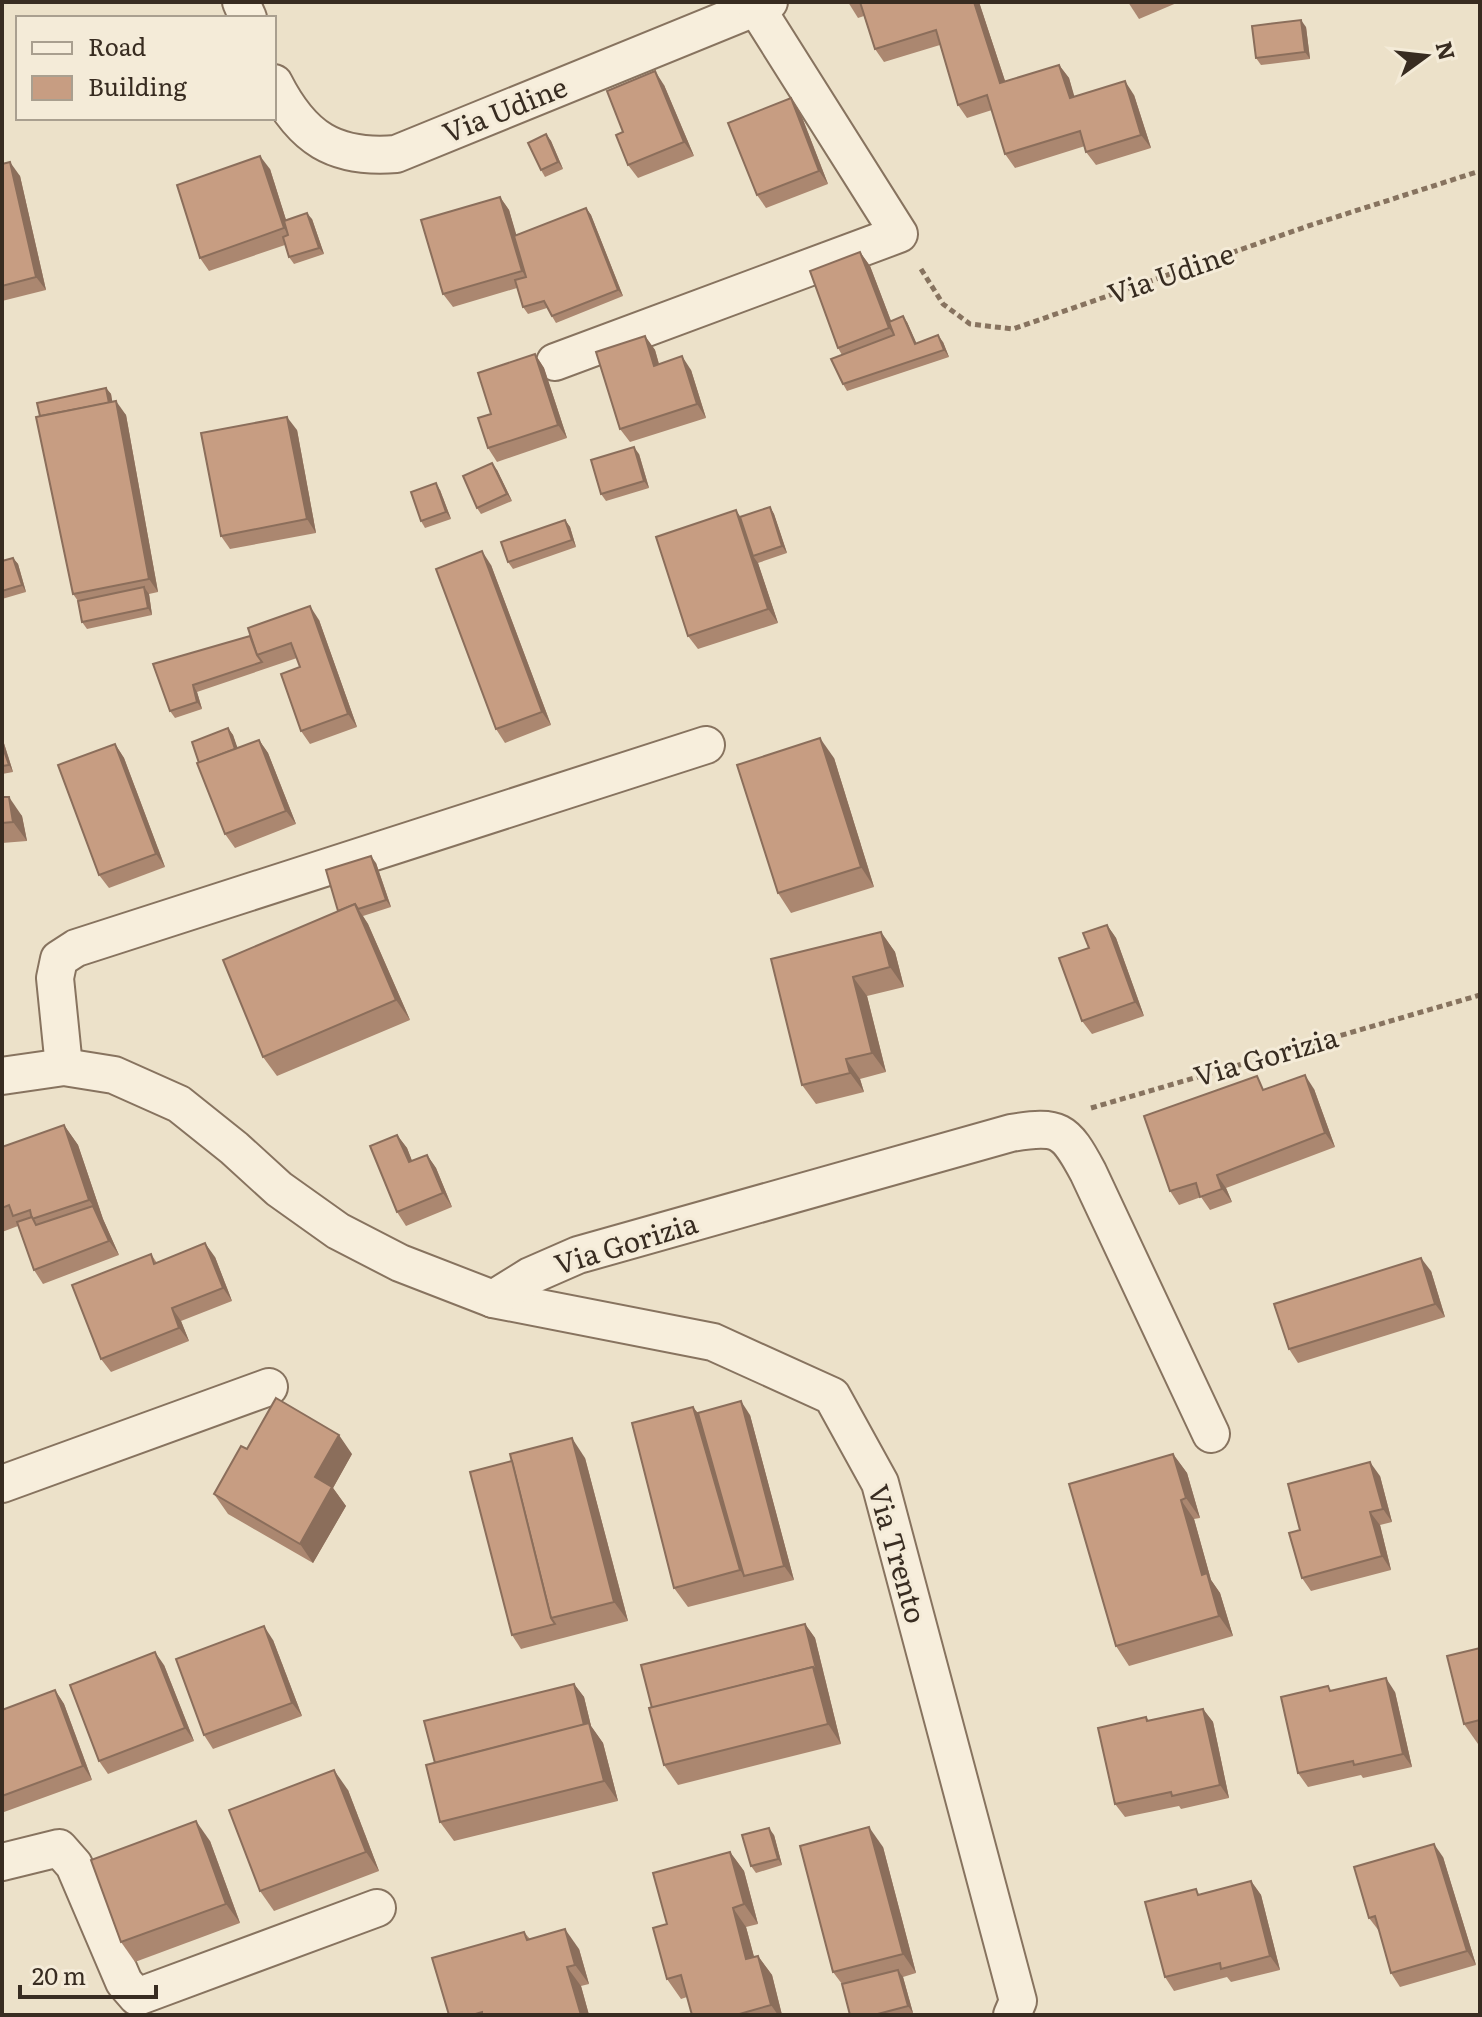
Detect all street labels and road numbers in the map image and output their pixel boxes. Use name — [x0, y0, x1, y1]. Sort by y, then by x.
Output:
street label: Via Udine — [436, 64, 573, 152]
street label: Via Udine — [1101, 231, 1239, 313]
street label: Via Gorizia — [1189, 1014, 1342, 1096]
street label: Via Gorizia — [548, 1200, 702, 1284]
street label: Via Trento — [859, 1479, 939, 1628]

